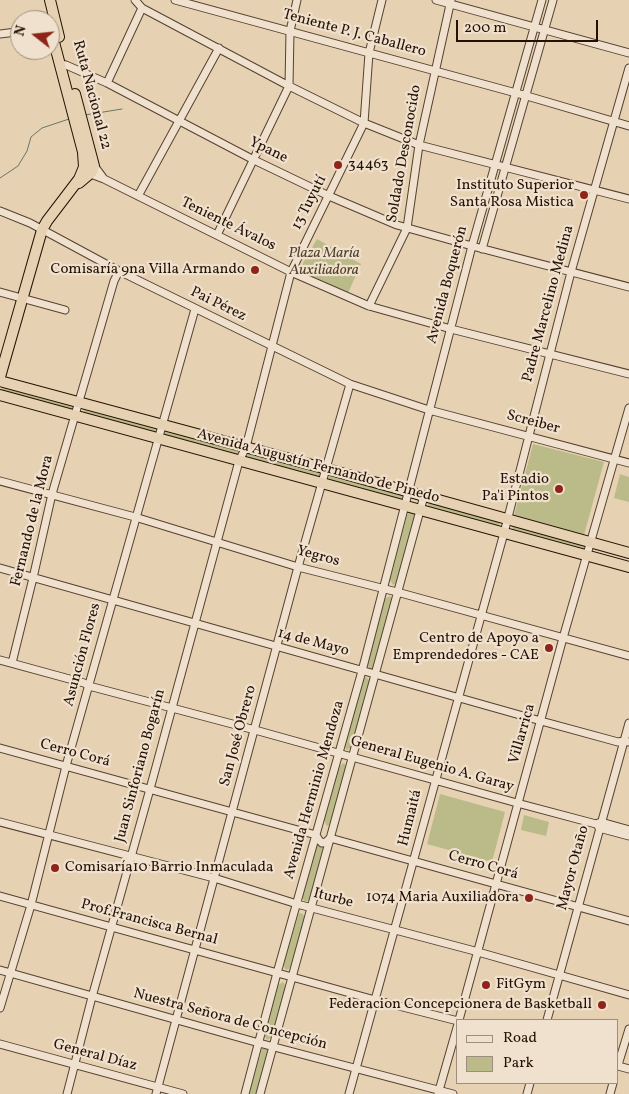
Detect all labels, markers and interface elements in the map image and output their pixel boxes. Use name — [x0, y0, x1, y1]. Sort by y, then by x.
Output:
street label: Teniente P. J. Caballero — [280, 6, 428, 62]
north arrow — [10, 10, 60, 60]
scale bar — [459, 10, 602, 42]
text: 200 m — [464, 18, 507, 39]
text: N — [11, 24, 32, 39]
street label: Ruta Nacional 22 — [68, 38, 114, 152]
street label: Soldado Desconocido — [384, 84, 426, 224]
street label: Ypane — [246, 134, 290, 168]
place label: 34463 — [348, 156, 389, 174]
marker: 34463 — [332, 159, 344, 171]
street label: 13 Tuyutí — [289, 173, 331, 233]
place label: Instituto Superior Santa Rosa Mistica — [450, 177, 574, 212]
marker: Instituto Superior Santa Rosa Mistica — [578, 189, 590, 201]
street label: Teniente Ávalos — [178, 194, 278, 256]
street label: Avenida Boquerón — [424, 224, 472, 346]
street label: Padre Marcelino Medina — [519, 224, 579, 384]
park label: Plaza María Auxiliadora — [288, 245, 360, 280]
place label: Comisaría 9na Villa Armando — [51, 261, 245, 279]
marker: Comisaría 9na Villa Armando — [249, 264, 261, 276]
street label: Pai Pérez — [187, 284, 249, 326]
street label: Screiber — [504, 407, 562, 439]
street label: Avenida Augustín Fernando de Pinedo — [195, 426, 441, 508]
street label: Fernando de la Mora — [8, 453, 58, 589]
place label: Estadio Pa'i Pintos — [482, 471, 549, 506]
marker: Estadio Pa'i Pintos — [553, 483, 565, 495]
street label: Yegros — [295, 543, 341, 571]
street label: Asunción Flores — [61, 601, 105, 709]
street label: 14 de Mayo — [275, 625, 351, 661]
place label: Centro de Apoyo a Emprendedores - CAE — [393, 630, 539, 665]
marker: Centro de Apoyo a Emprendedores - CAE — [543, 642, 555, 654]
street label: San José Obrero — [217, 683, 261, 789]
street label: Juan Sinforiano Bogarín — [112, 687, 170, 845]
street label: Avenida Herminio Mendoza — [281, 699, 349, 881]
street label: Villarrica — [506, 702, 540, 766]
street label: General Eugenio A. Garay — [348, 733, 516, 797]
street label: Cerro Corá — [38, 736, 112, 772]
street label: Humaitá — [395, 788, 427, 848]
street label: Mayor Otaño — [554, 824, 594, 912]
street label: Cerro Corá — [446, 847, 520, 885]
place label: Comisaría10 Barrio Inmaculada — [65, 859, 273, 877]
marker: Comisaría10 Barrio Inmaculada — [49, 862, 61, 874]
street label: Iturbe — [311, 885, 355, 913]
place label: 1074 Maria Auxiliadora — [366, 889, 519, 907]
marker: 1074 Maria Auxiliadora — [523, 892, 535, 904]
street label: Prof.Francisca Bernal — [79, 896, 219, 950]
place label: FitGym — [496, 976, 546, 994]
marker: FitGym — [480, 979, 492, 991]
street label: Nuestra Señora de Concepción — [131, 985, 329, 1055]
place label: Federacion Concepcionera de Basketball — [329, 996, 592, 1014]
marker: Federacion Concepcionera de Basketball — [596, 999, 608, 1011]
legend — [456, 1019, 619, 1084]
text: Road — [503, 1028, 537, 1049]
street label: General Díaz — [51, 1036, 139, 1076]
text: Park — [503, 1053, 534, 1074]

